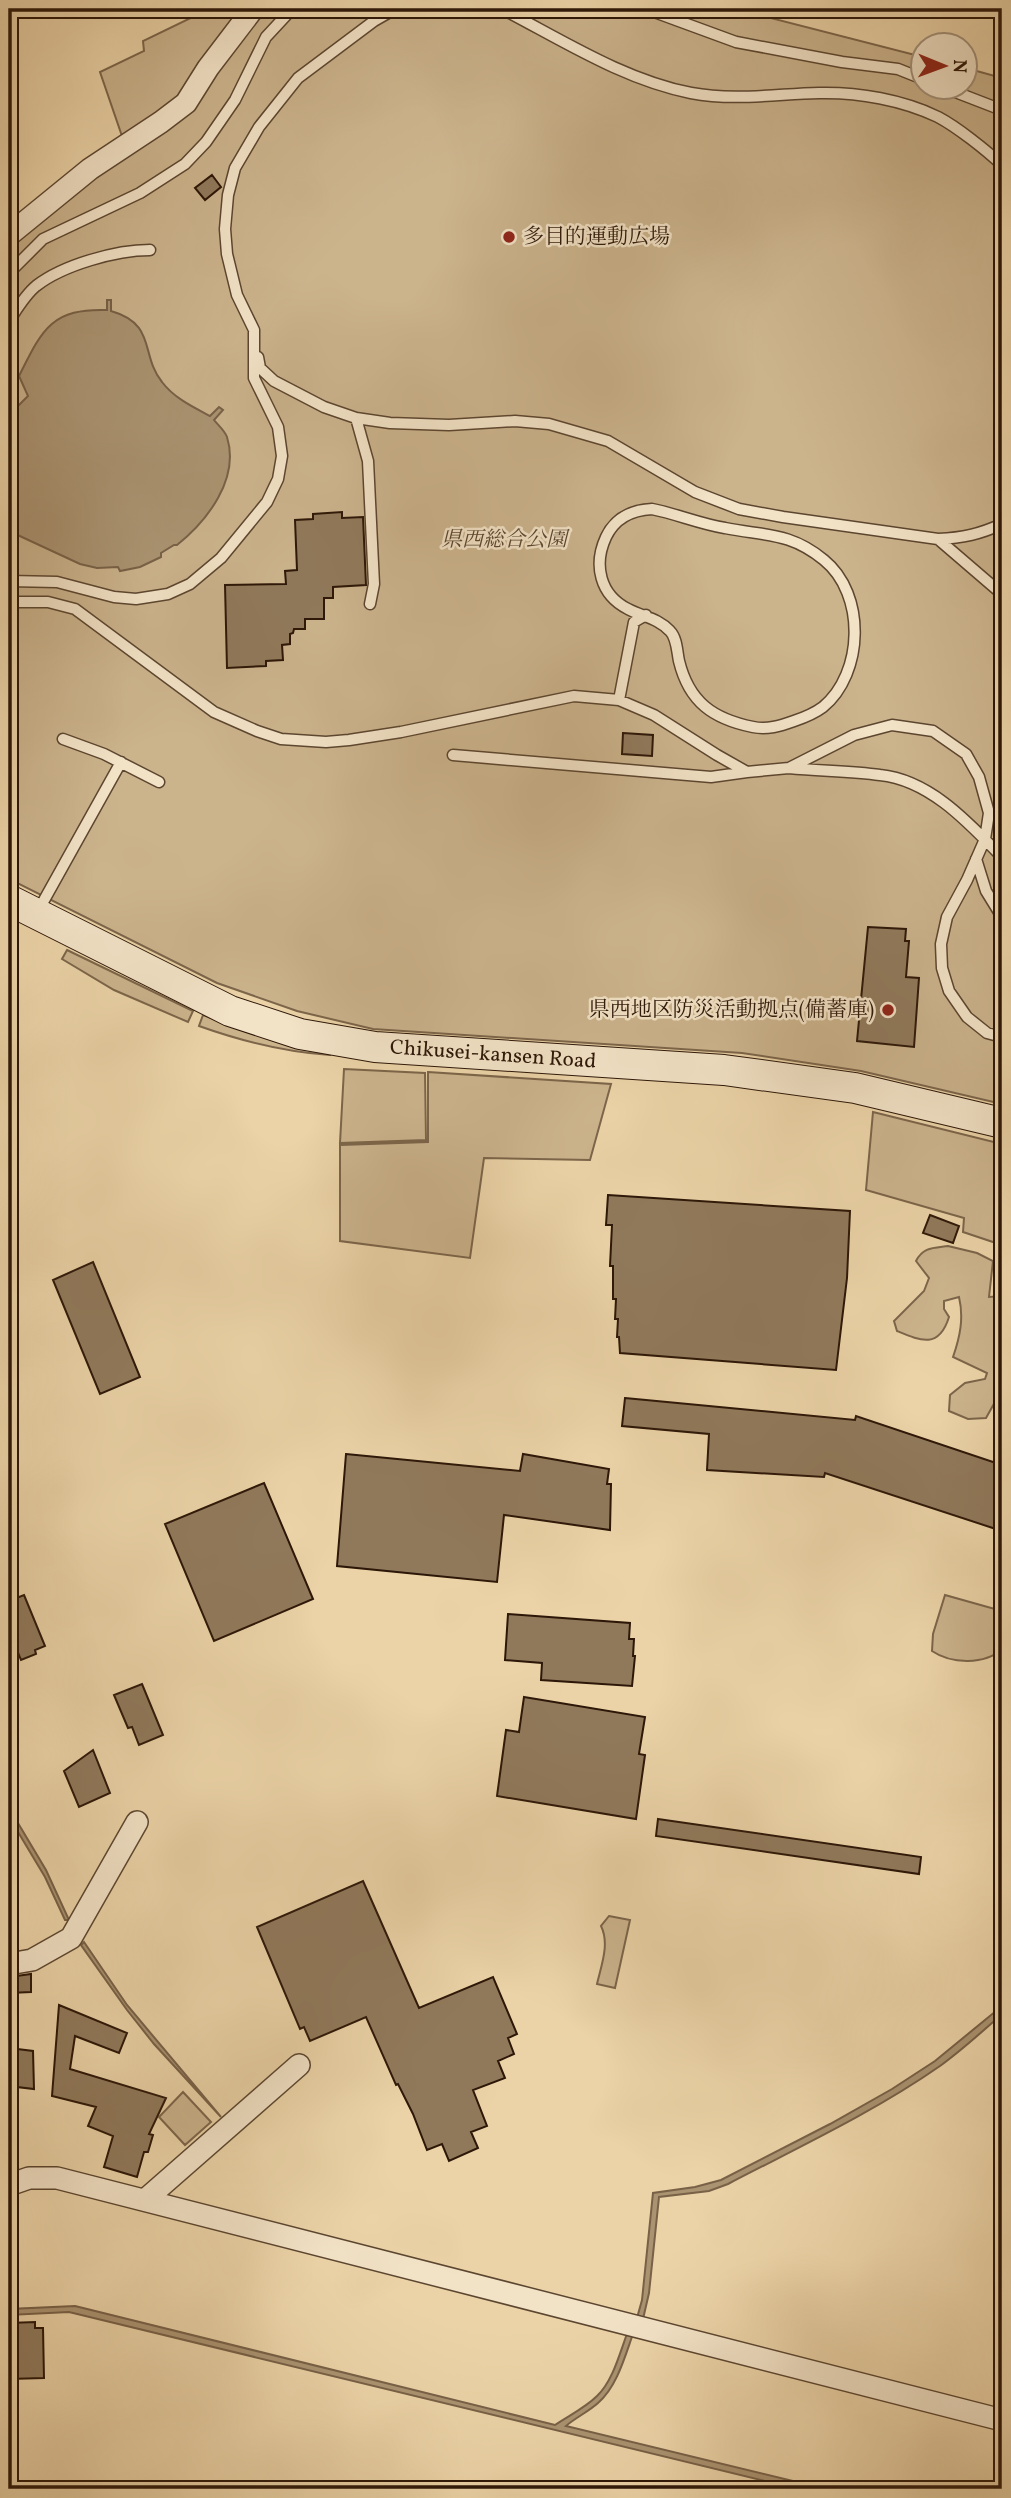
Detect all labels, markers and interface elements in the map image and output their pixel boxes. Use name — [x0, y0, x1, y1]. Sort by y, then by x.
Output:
north arrow — [909, 32, 979, 102]
text: N — [946, 59, 972, 74]
place label: 多目的運動広場 — [523, 223, 670, 252]
marker: 多目的運動広場 — [501, 229, 517, 245]
park label: 県西総合公園 — [441, 526, 570, 555]
place label: 県西地区防災活動拠点(備蓄庫) — [589, 996, 874, 1025]
marker: 県西地区防災活動拠点(備蓄庫) — [880, 1002, 896, 1018]
street label: Chikusei-kansen Road — [389, 1033, 597, 1077]

